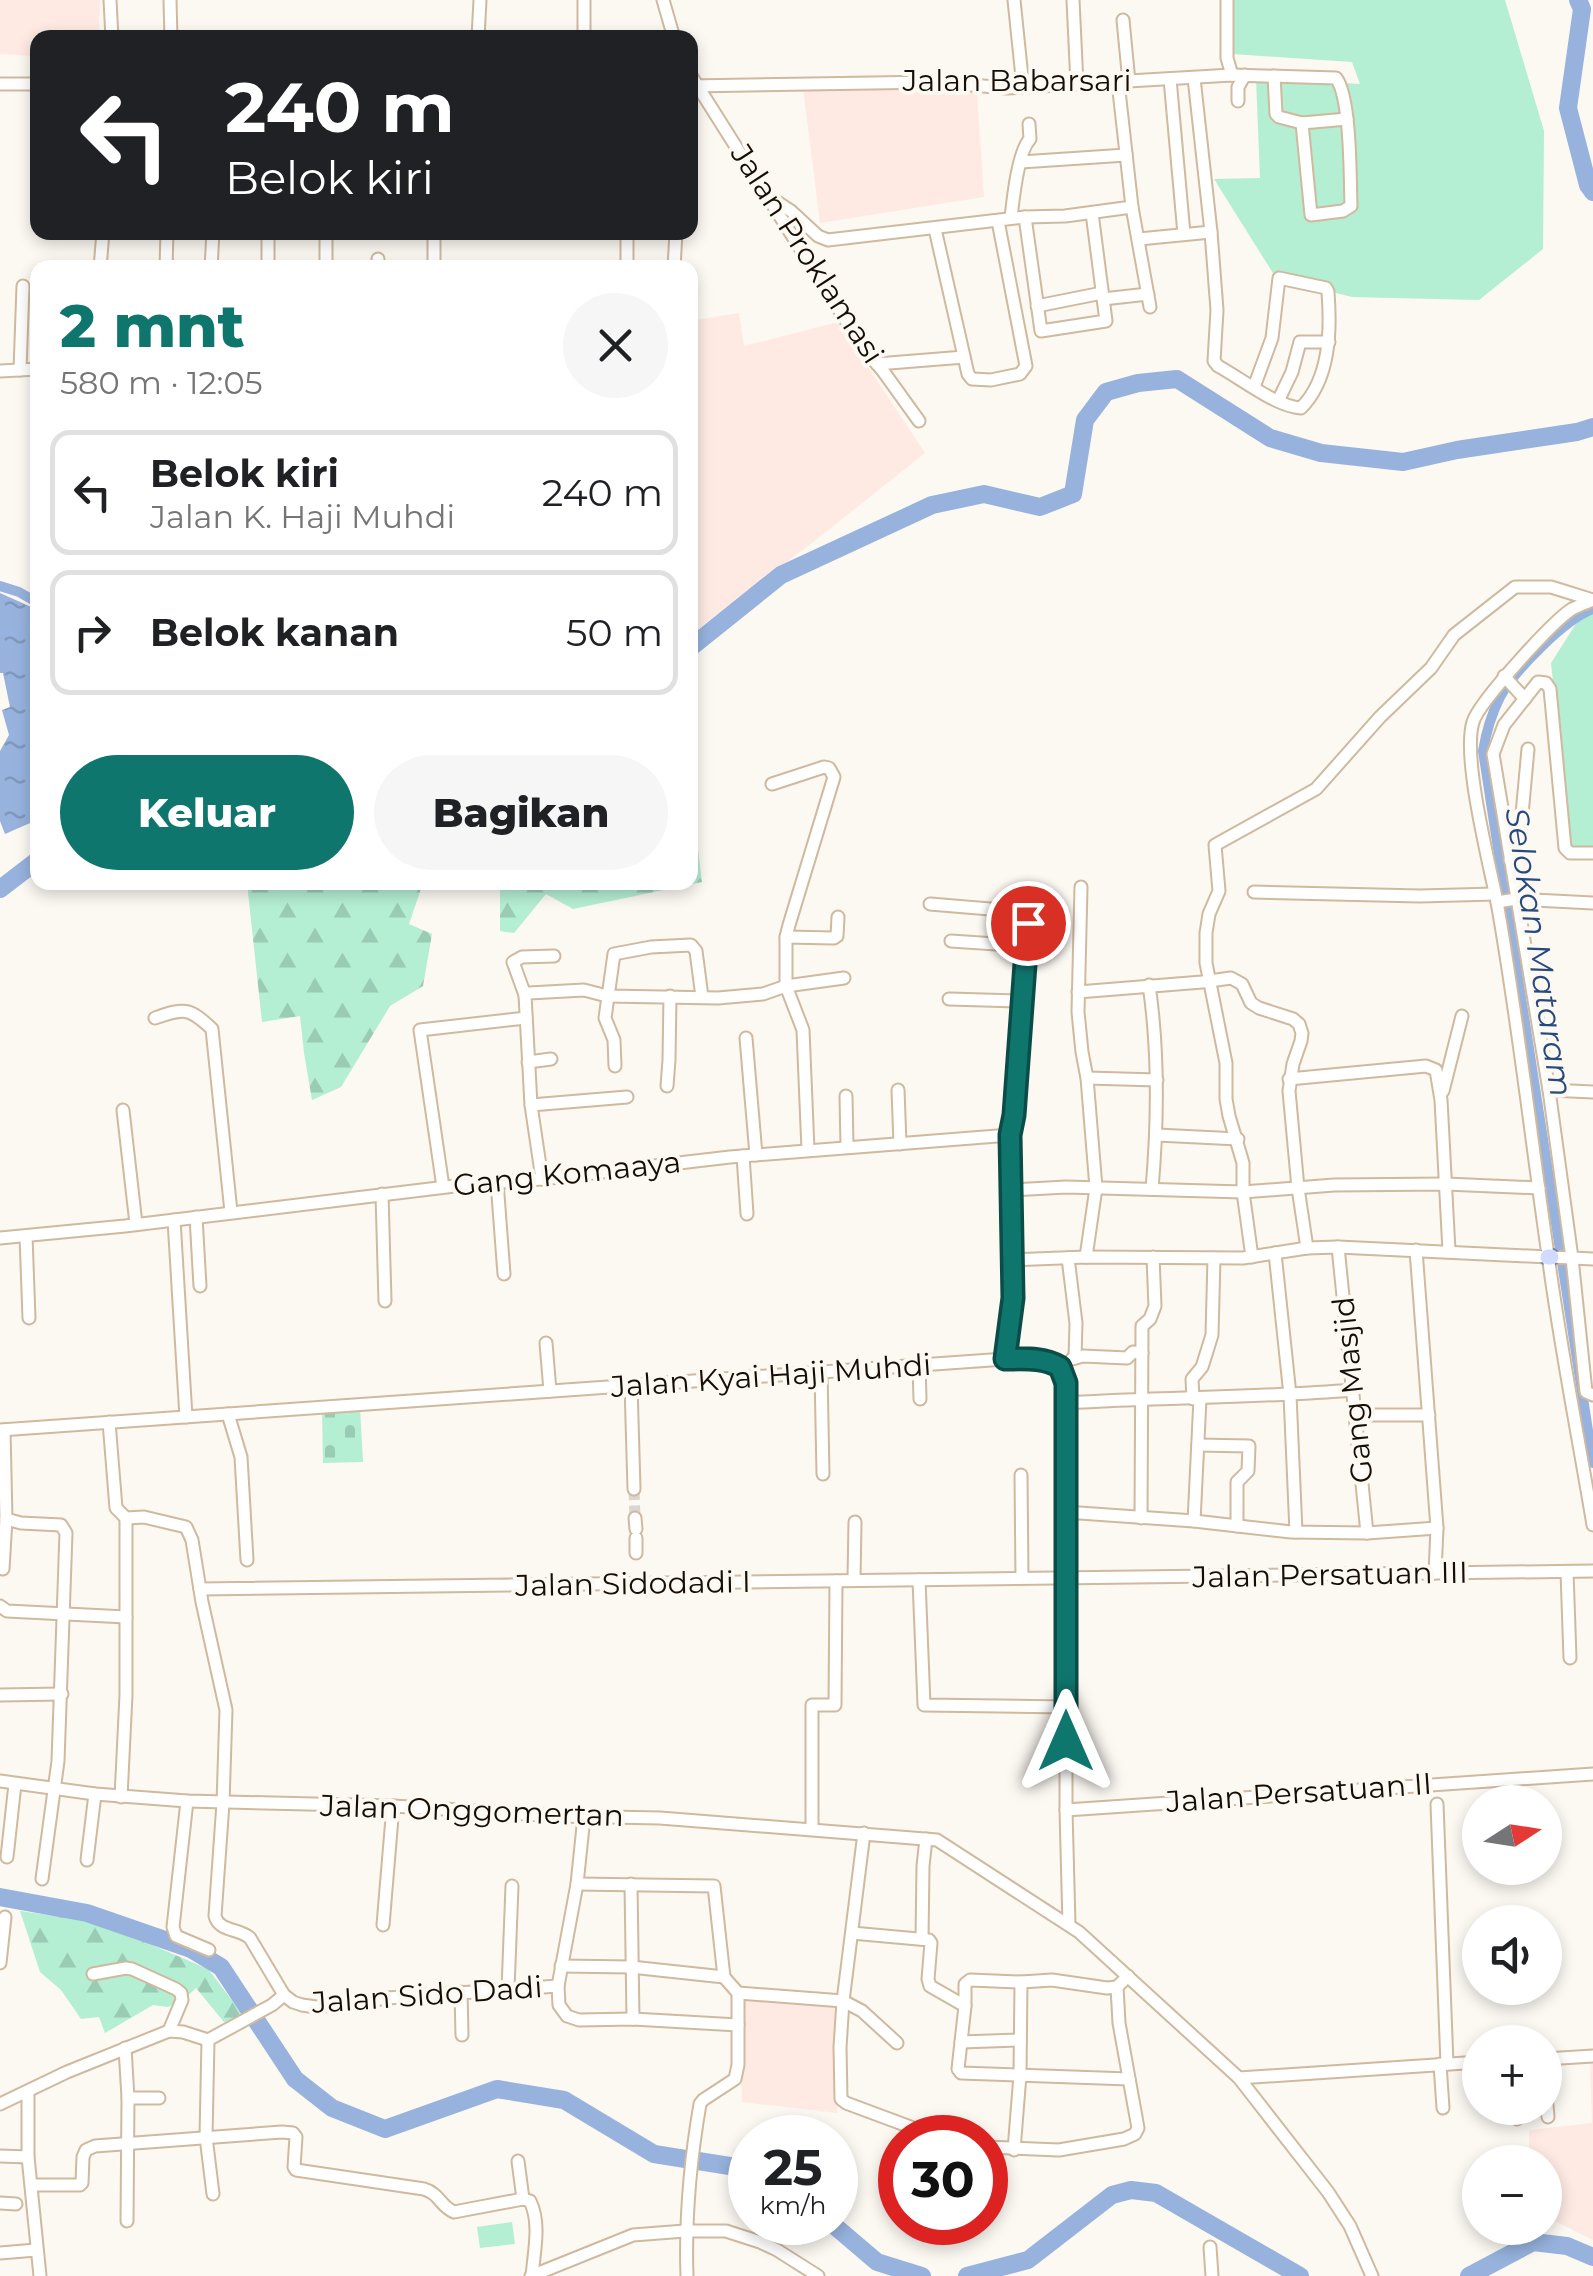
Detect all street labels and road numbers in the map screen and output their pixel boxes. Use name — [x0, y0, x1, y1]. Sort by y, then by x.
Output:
street label: Jalan Babarsari — [901, 62, 1132, 99]
street label: Jalan Proklamasi — [722, 136, 892, 370]
street label: Gang Komaaya — [451, 1143, 683, 1204]
street label: Gang Masjid — [1324, 1295, 1381, 1485]
street label: Jalan Kyai Haji Muhdi — [609, 1346, 932, 1405]
street label: Jalan Persatuan III — [1191, 1554, 1468, 1595]
street label: Jalan Sidodadi I — [514, 1563, 751, 1604]
street label: Jalan Persatuan II — [1164, 1765, 1433, 1820]
street label: Jalan Onggomertan — [318, 1787, 625, 1834]
street label: Jalan Sido Dadi — [309, 1968, 544, 2021]

